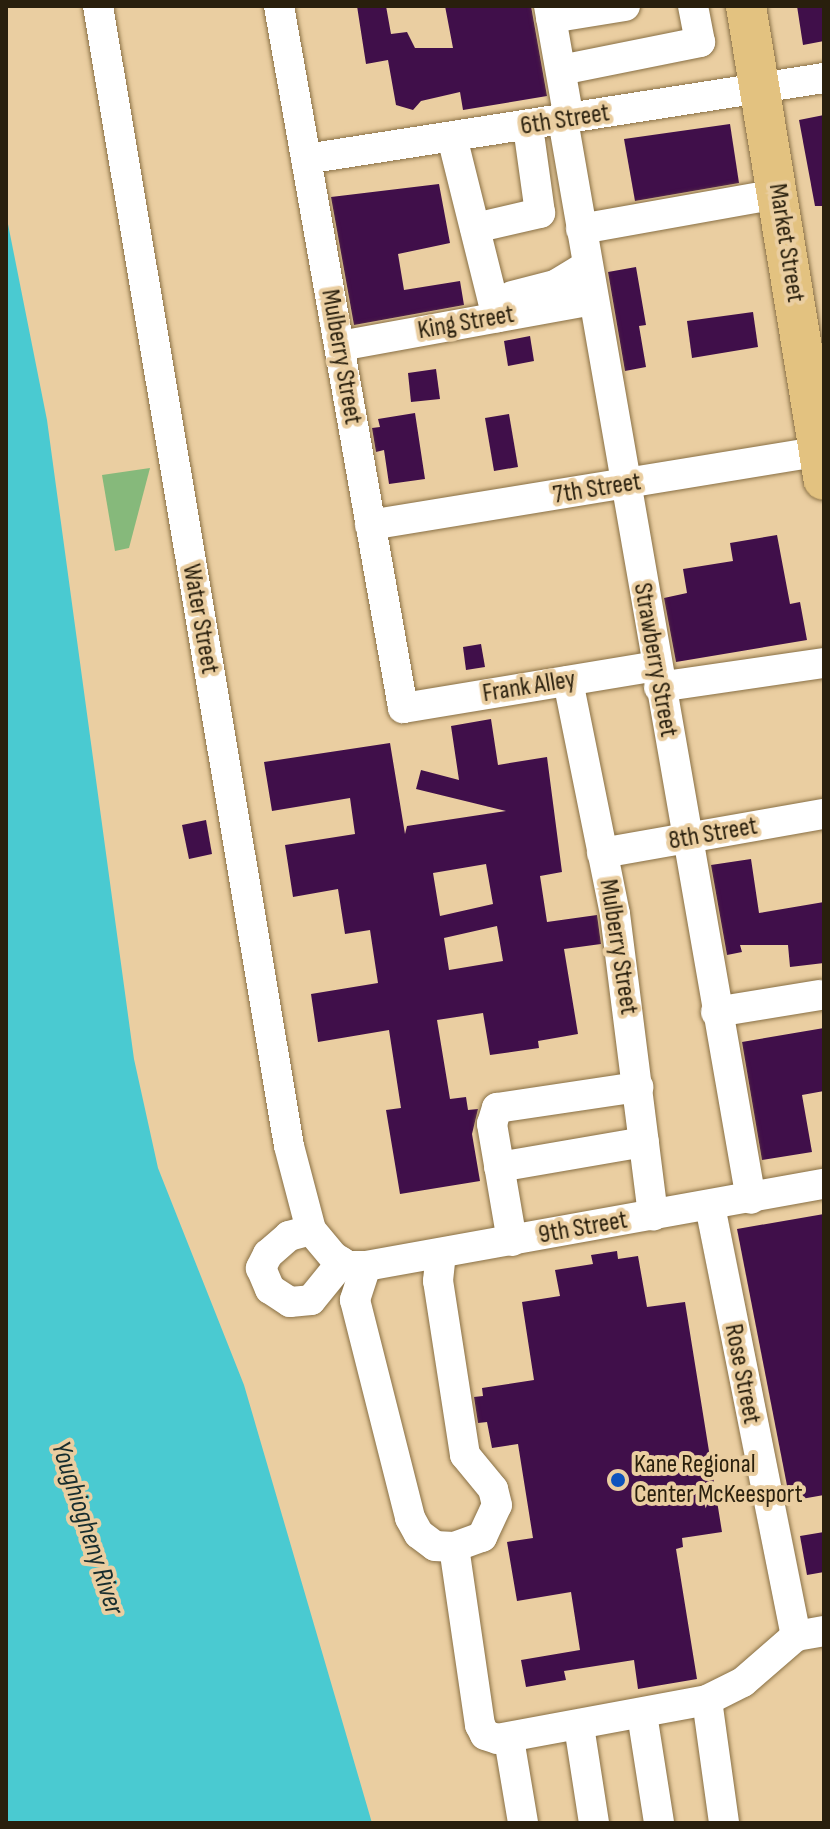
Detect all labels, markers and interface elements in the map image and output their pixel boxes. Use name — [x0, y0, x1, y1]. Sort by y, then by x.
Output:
street label: 6th Street — [518, 98, 612, 142]
street label: Market Street — [761, 181, 811, 305]
street label: Mulberry Street — [314, 287, 368, 427]
street label: King Street — [415, 299, 517, 347]
street label: 7th Street — [551, 467, 643, 511]
street label: Water Street — [175, 562, 225, 676]
street label: Strawberry Street — [626, 580, 684, 740]
street label: Frank Alley — [480, 664, 578, 710]
street label: 8th Street — [666, 811, 760, 857]
street label: Mulberry Street — [592, 877, 644, 1017]
street label: 9th Street — [536, 1205, 630, 1251]
street label: Rose Street — [717, 1321, 767, 1427]
water label: Youghiogheny River — [43, 1437, 131, 1619]
place label: Kane Regional Center McKeesport — [634, 1449, 803, 1510]
marker: Kane Regional Center McKeesport — [609, 1471, 627, 1489]

